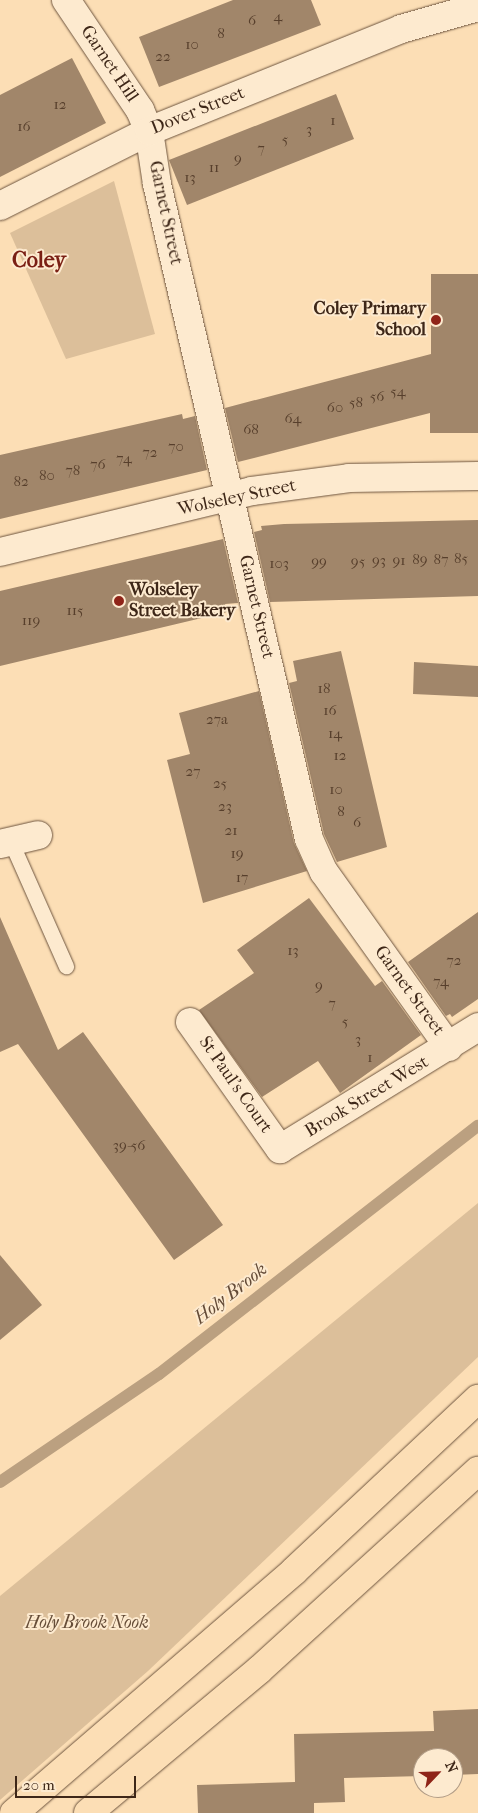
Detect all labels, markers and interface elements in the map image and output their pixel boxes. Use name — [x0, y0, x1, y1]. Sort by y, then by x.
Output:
house number: 4 — [274, 8, 282, 26]
house number: 6 — [248, 12, 256, 30]
street label: Garnet Hill — [75, 22, 143, 106]
house number: 8 — [217, 25, 225, 43]
house number: 10 — [185, 36, 199, 54]
house number: 22 — [155, 48, 171, 66]
street label: Dover Street — [148, 82, 248, 140]
house number: 12 — [53, 96, 67, 114]
house number: 1 — [330, 112, 336, 130]
house number: 16 — [17, 118, 31, 136]
house number: 3 — [306, 121, 312, 139]
house number: 5 — [282, 131, 288, 149]
house number: 7 — [257, 140, 265, 158]
house number: 9 — [234, 150, 242, 168]
street label: Garnet Street — [143, 159, 187, 267]
house number: 11 — [209, 159, 219, 177]
house number: 13 — [184, 169, 196, 187]
district label: Coley — [12, 248, 66, 274]
place label: Coley Primary School — [314, 299, 426, 342]
marker: Coley Primary School — [430, 314, 442, 326]
house number: 54 — [390, 383, 406, 401]
house number: 56 — [370, 388, 384, 406]
house number: 58 — [349, 394, 363, 412]
house number: 60 — [327, 399, 343, 417]
house number: 64 — [285, 410, 301, 428]
house number: 68 — [243, 421, 259, 439]
house number: 70 — [168, 438, 184, 456]
house number: 72 — [143, 444, 157, 462]
house number: 74 — [116, 450, 132, 468]
house number: 76 — [90, 456, 106, 474]
house number: 78 — [66, 462, 80, 480]
house number: 80 — [39, 467, 55, 485]
house number: 82 — [13, 473, 29, 491]
street label: Wolseley Street — [176, 475, 298, 521]
house number: 85 — [454, 550, 468, 568]
house number: 89 — [412, 551, 428, 569]
house number: 87 — [434, 551, 448, 569]
house number: 93 — [372, 552, 386, 570]
house number: 91 — [392, 552, 406, 570]
street label: Garnet Street — [234, 553, 278, 661]
house number: 99 — [311, 553, 327, 571]
house number: 95 — [351, 553, 365, 571]
house number: 103 — [269, 555, 289, 573]
place label: Wolseley Street Bakery — [129, 580, 236, 622]
marker: Wolseley Street Bakery — [113, 595, 125, 607]
house number: 115 — [66, 602, 84, 620]
house number: 119 — [22, 612, 40, 630]
house number: 18 — [318, 680, 330, 698]
house number: 16 — [323, 702, 337, 720]
house number: 27a — [206, 711, 228, 729]
house number: 14 — [328, 725, 342, 743]
house number: 12 — [333, 747, 347, 765]
house number: 27 — [186, 763, 200, 781]
house number: 25 — [213, 775, 227, 793]
house number: 10 — [329, 781, 343, 799]
house number: 23 — [218, 798, 232, 816]
house number: 8 — [337, 803, 345, 821]
house number: 6 — [353, 814, 361, 832]
house number: 21 — [224, 822, 238, 840]
house number: 19 — [230, 845, 244, 863]
house number: 17 — [236, 869, 248, 887]
house number: 13 — [287, 942, 299, 960]
street label: Garnet Street — [369, 942, 449, 1040]
house number: 72 — [447, 952, 461, 970]
house number: 74 — [433, 973, 449, 991]
house number: 9 — [315, 977, 323, 995]
house number: 7 — [328, 995, 336, 1013]
house number: 5 — [342, 1013, 348, 1031]
house number: 3 — [355, 1031, 361, 1049]
street label: St Paul's Court — [194, 1032, 276, 1138]
house number: 1 — [367, 1049, 373, 1067]
street label: Brook Street West — [301, 1052, 433, 1142]
house number: 39-56 — [113, 1137, 145, 1155]
water label: Holy Brook — [190, 1258, 272, 1330]
park label: Holy Brook Nook — [25, 1612, 149, 1634]
north arrow — [413, 1748, 463, 1798]
text: N — [441, 1759, 461, 1775]
scale bar — [18, 1766, 139, 1798]
text: 20 m — [23, 1776, 55, 1794]

